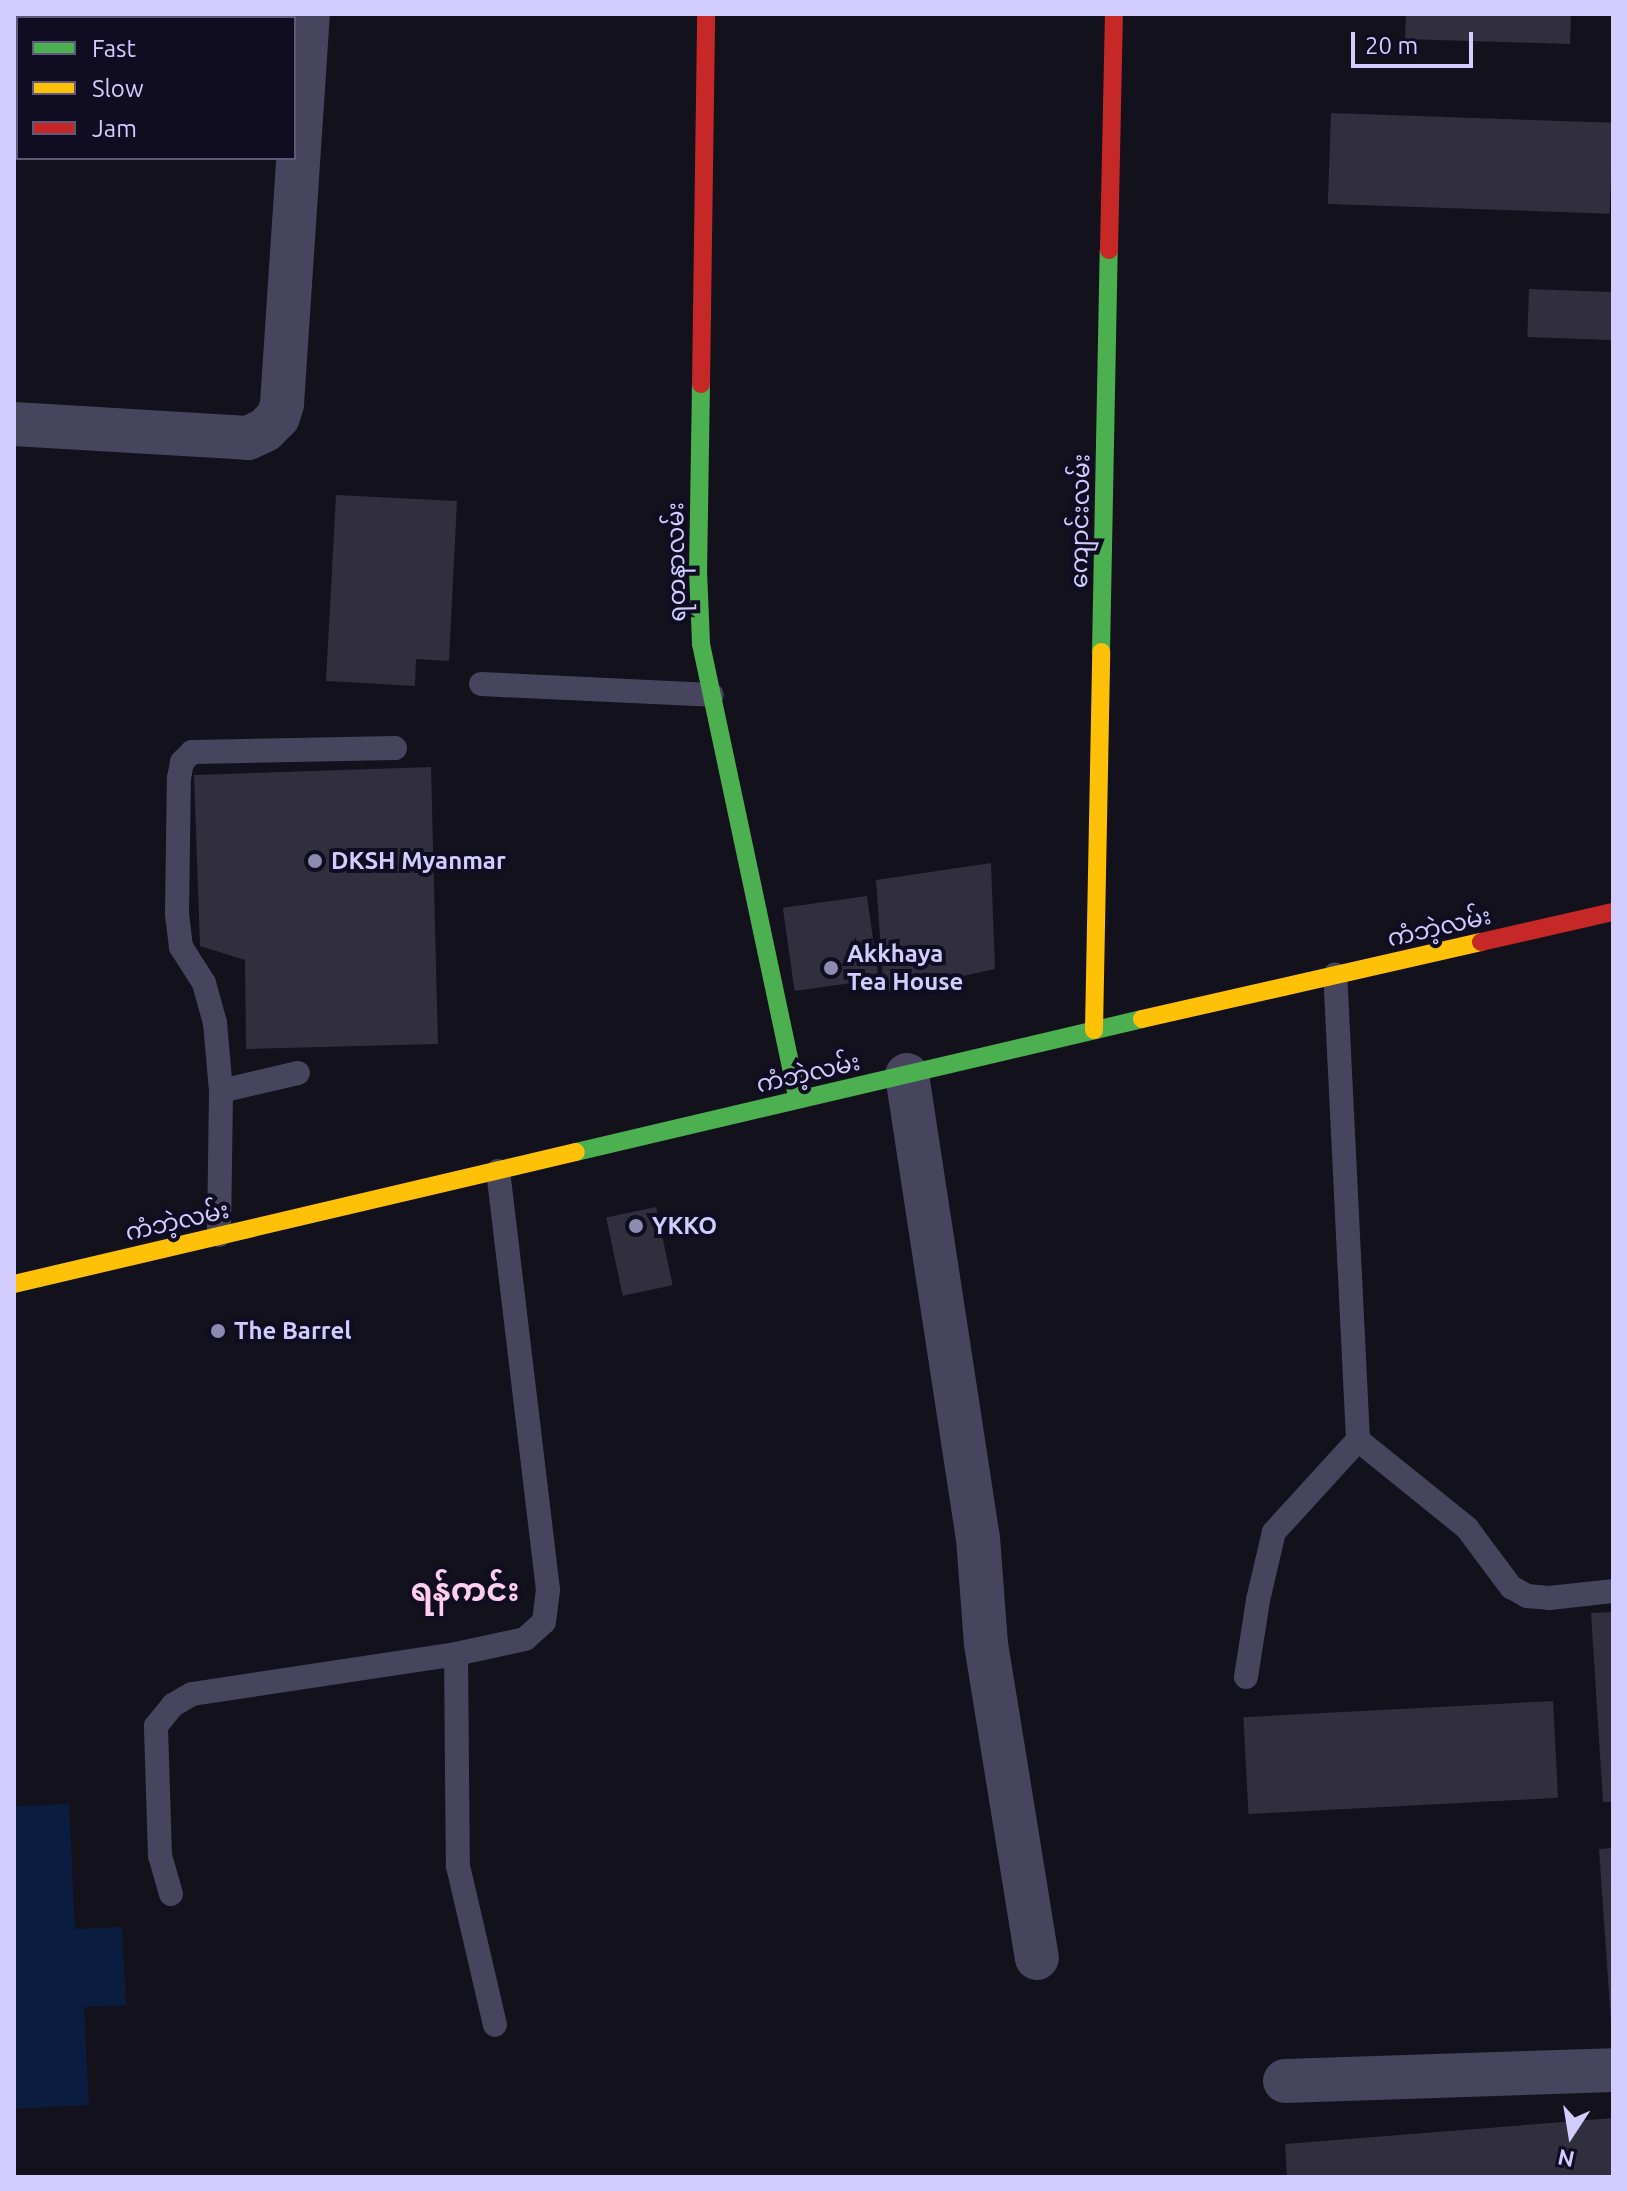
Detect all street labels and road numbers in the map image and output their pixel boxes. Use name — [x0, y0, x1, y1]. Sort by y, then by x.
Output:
street label: ကျောင်းလမ်း — [1064, 454, 1096, 588]
street label: ရတနာလမ်း — [661, 502, 691, 622]
street label: ကံဘဲ့လမ်း — [1384, 901, 1494, 953]
street label: ကံဘဲ့လမ်း — [753, 1047, 863, 1099]
street label: ကံဘဲ့လမ်း — [122, 1195, 232, 1247]

